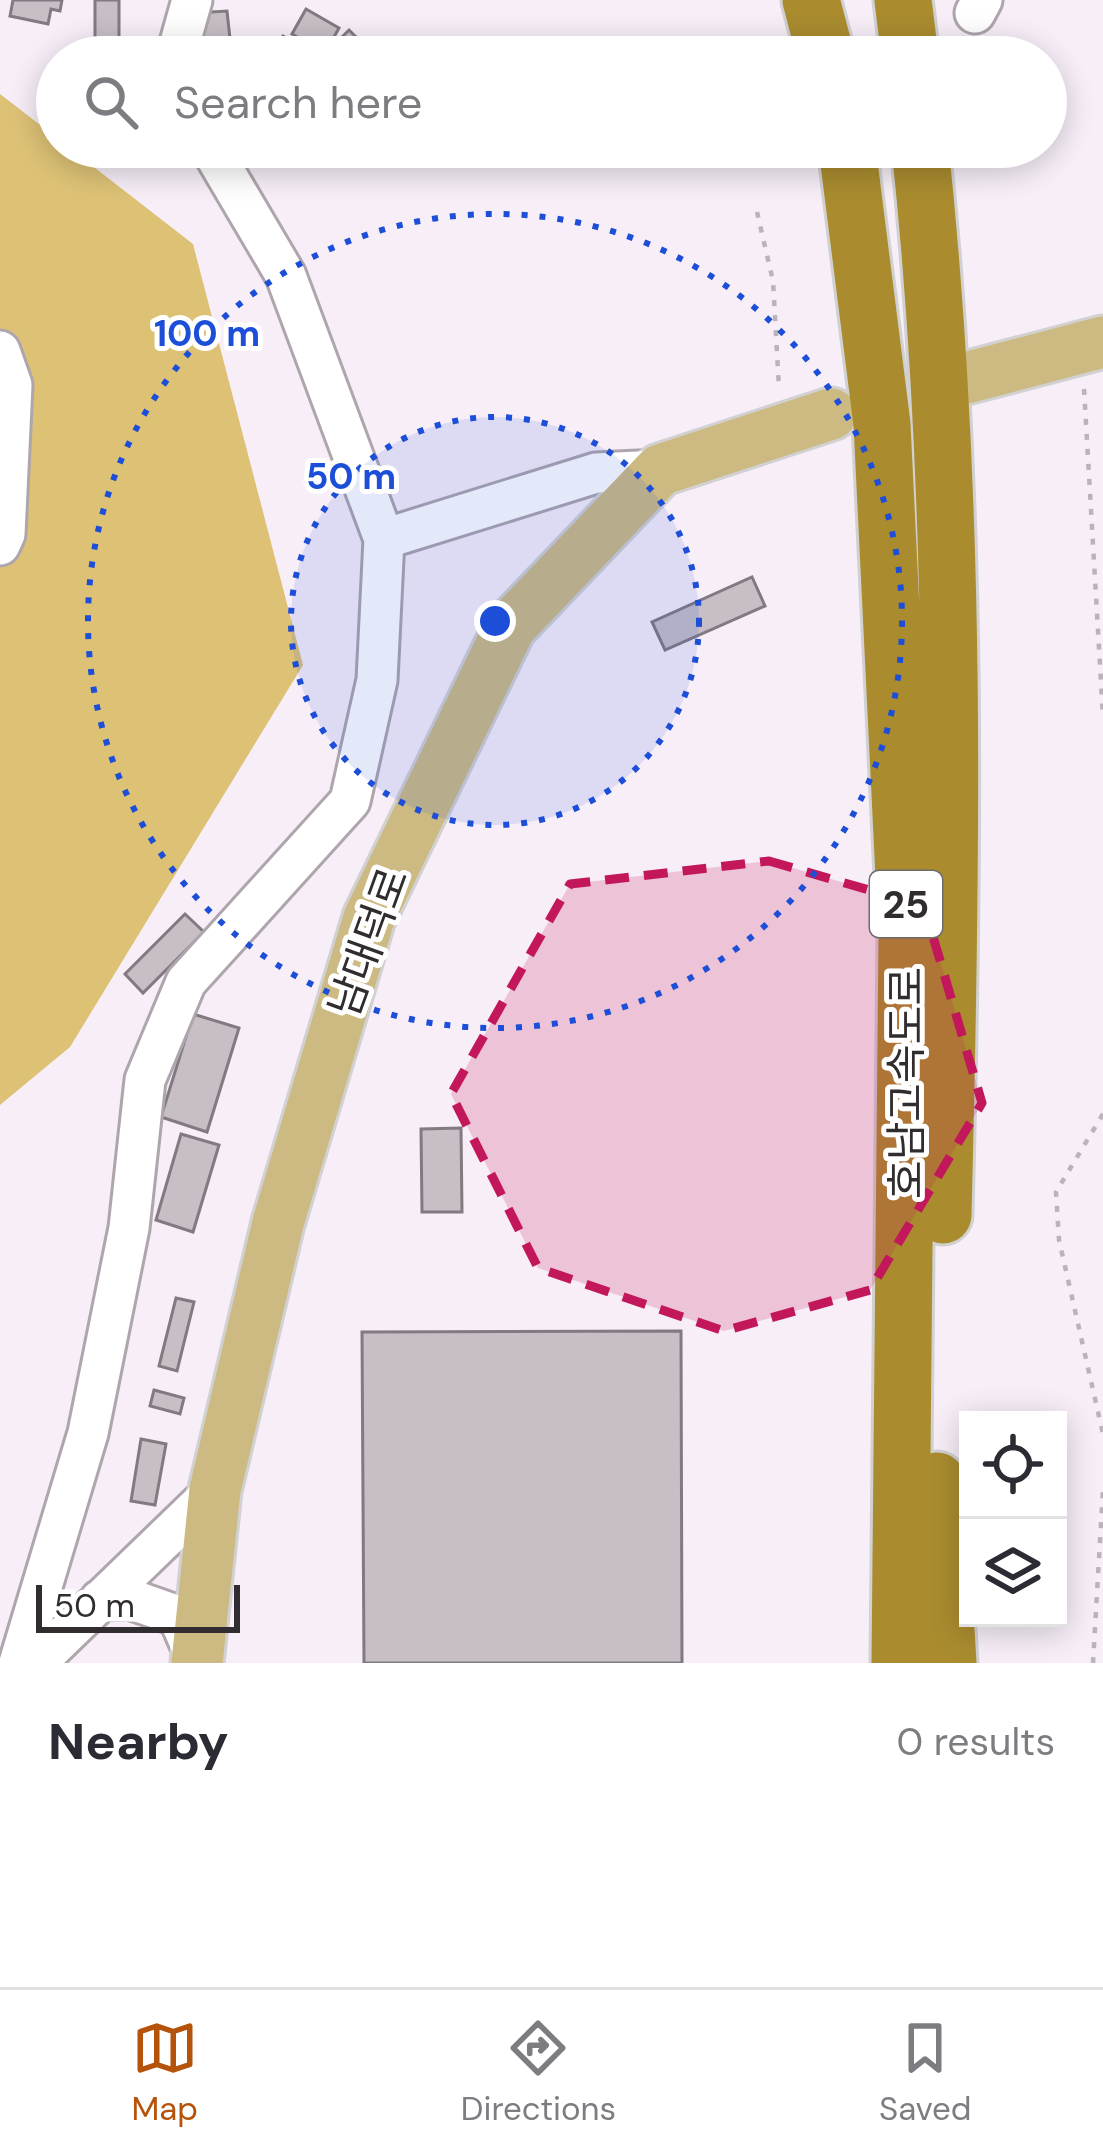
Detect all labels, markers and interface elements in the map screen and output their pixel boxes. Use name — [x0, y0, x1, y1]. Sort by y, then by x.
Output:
search box — [36, 36, 1067, 168]
icon: search — [78, 69, 144, 135]
text: Search here — [174, 73, 422, 132]
text: 100 m — [154, 310, 260, 357]
text: 50 m — [306, 453, 396, 500]
centre of rings — [474, 600, 516, 642]
street label: 남대덕로 — [316, 860, 421, 1024]
road number: 25 — [870, 871, 942, 937]
street label: 호남고속도로 — [879, 967, 934, 1199]
map controls — [959, 1411, 1067, 1627]
button: locate — [959, 1411, 1067, 1519]
button: layers — [959, 1519, 1067, 1627]
scale bar — [36, 1579, 240, 1632]
text: 50 m — [54, 1584, 135, 1627]
text: Nearby — [48, 1708, 229, 1775]
text: 0 results — [897, 1716, 1055, 1767]
tab: Map — [131, 2015, 198, 2130]
tab: Directions — [461, 2015, 616, 2130]
tab: Saved — [879, 2015, 972, 2130]

